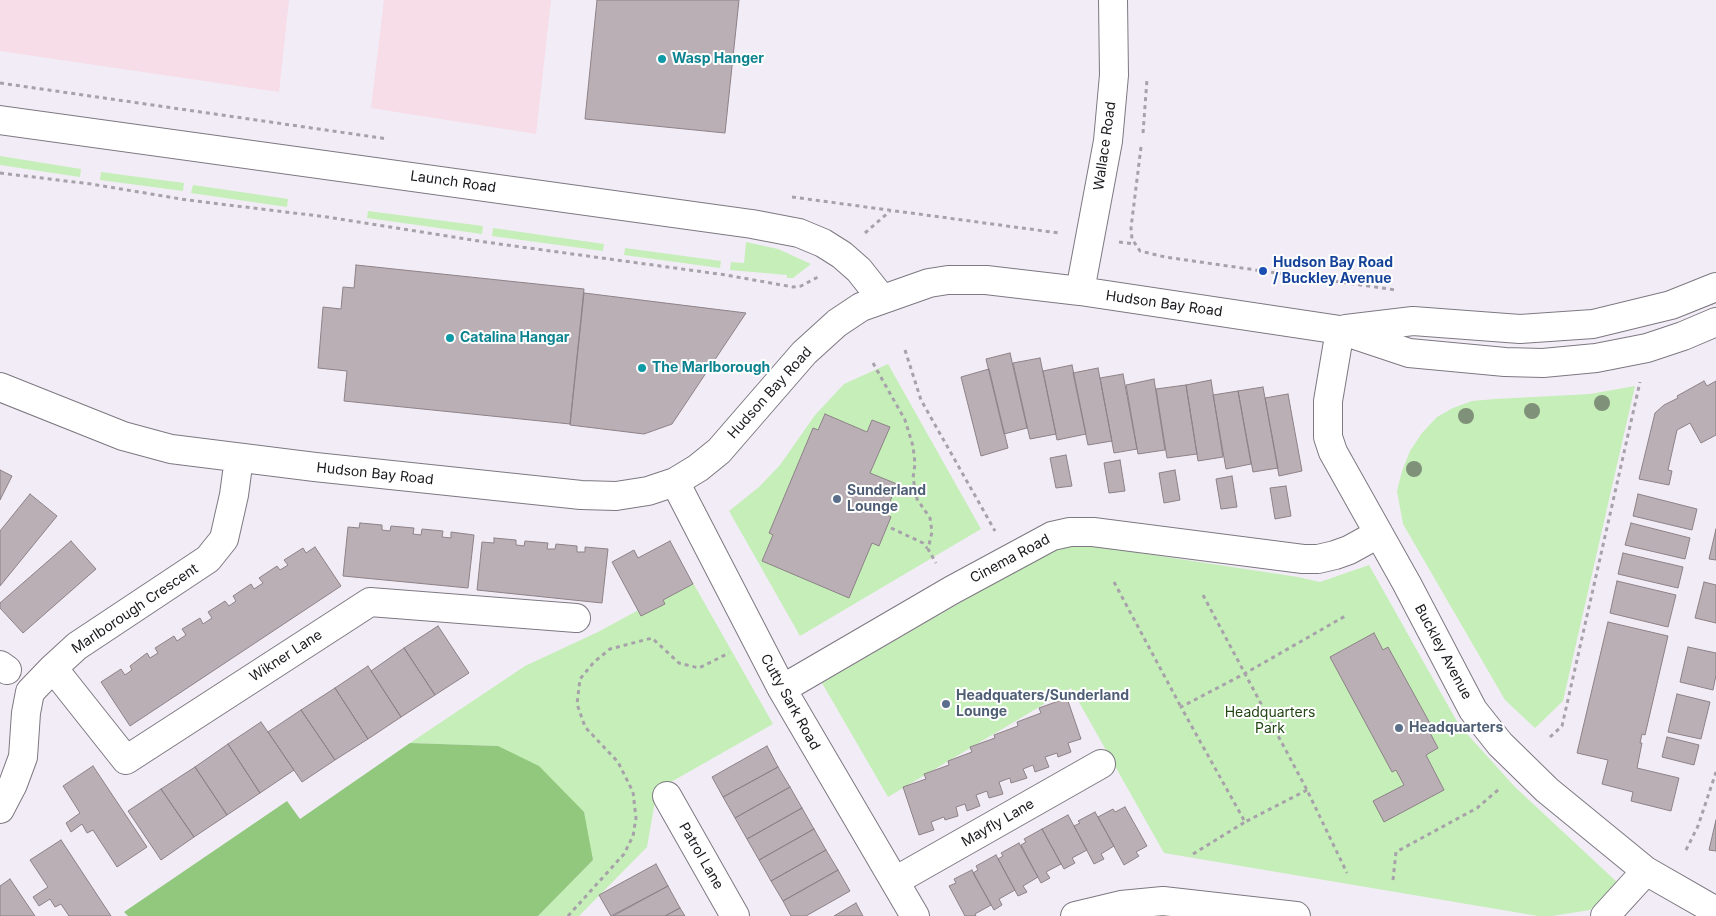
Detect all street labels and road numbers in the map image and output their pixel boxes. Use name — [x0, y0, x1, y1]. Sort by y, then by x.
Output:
street label: Wallace Road — [1090, 101, 1120, 191]
street label: Launch Road — [409, 168, 497, 196]
street label: Hudson Bay Road — [1105, 287, 1223, 321]
street label: Hudson Bay Road — [724, 344, 816, 442]
street label: Hudson Bay Road — [316, 459, 434, 489]
street label: Cinema Road — [967, 531, 1053, 587]
street label: Marlborough Crescent — [69, 560, 201, 658]
street label: Buckley Avenue — [1411, 602, 1475, 702]
street label: Wikner Lane — [247, 626, 325, 686]
street label: Cutty Sark Road — [757, 651, 823, 753]
street label: Mayfly Lane — [959, 795, 1037, 851]
street label: Patrol Lane — [675, 820, 727, 892]

